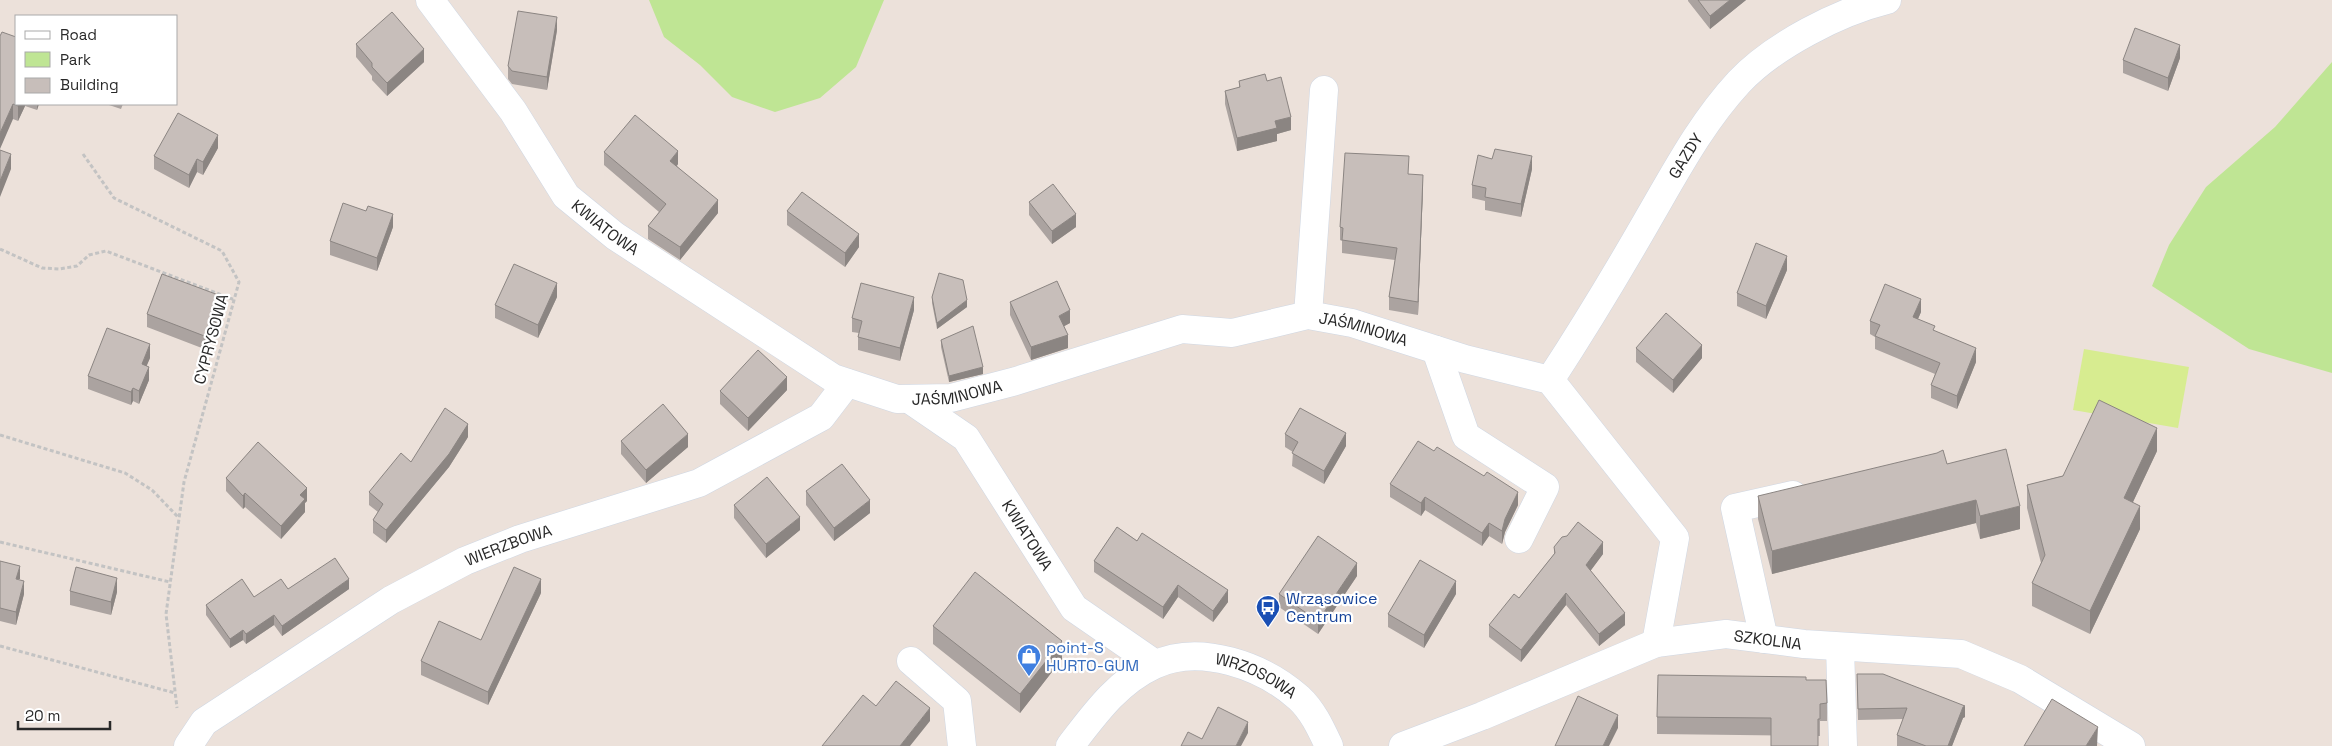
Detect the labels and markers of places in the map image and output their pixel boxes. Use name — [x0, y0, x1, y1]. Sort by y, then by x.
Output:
place label: Wrząsowice Centrum — [1286, 588, 1377, 627]
bus stop icon: Wrząsowice Centrum — [1255, 594, 1281, 628]
place label: point-S HURTO-GUM — [1046, 637, 1139, 676]
shop icon: point-S HURTO-GUM — [1016, 643, 1042, 677]

